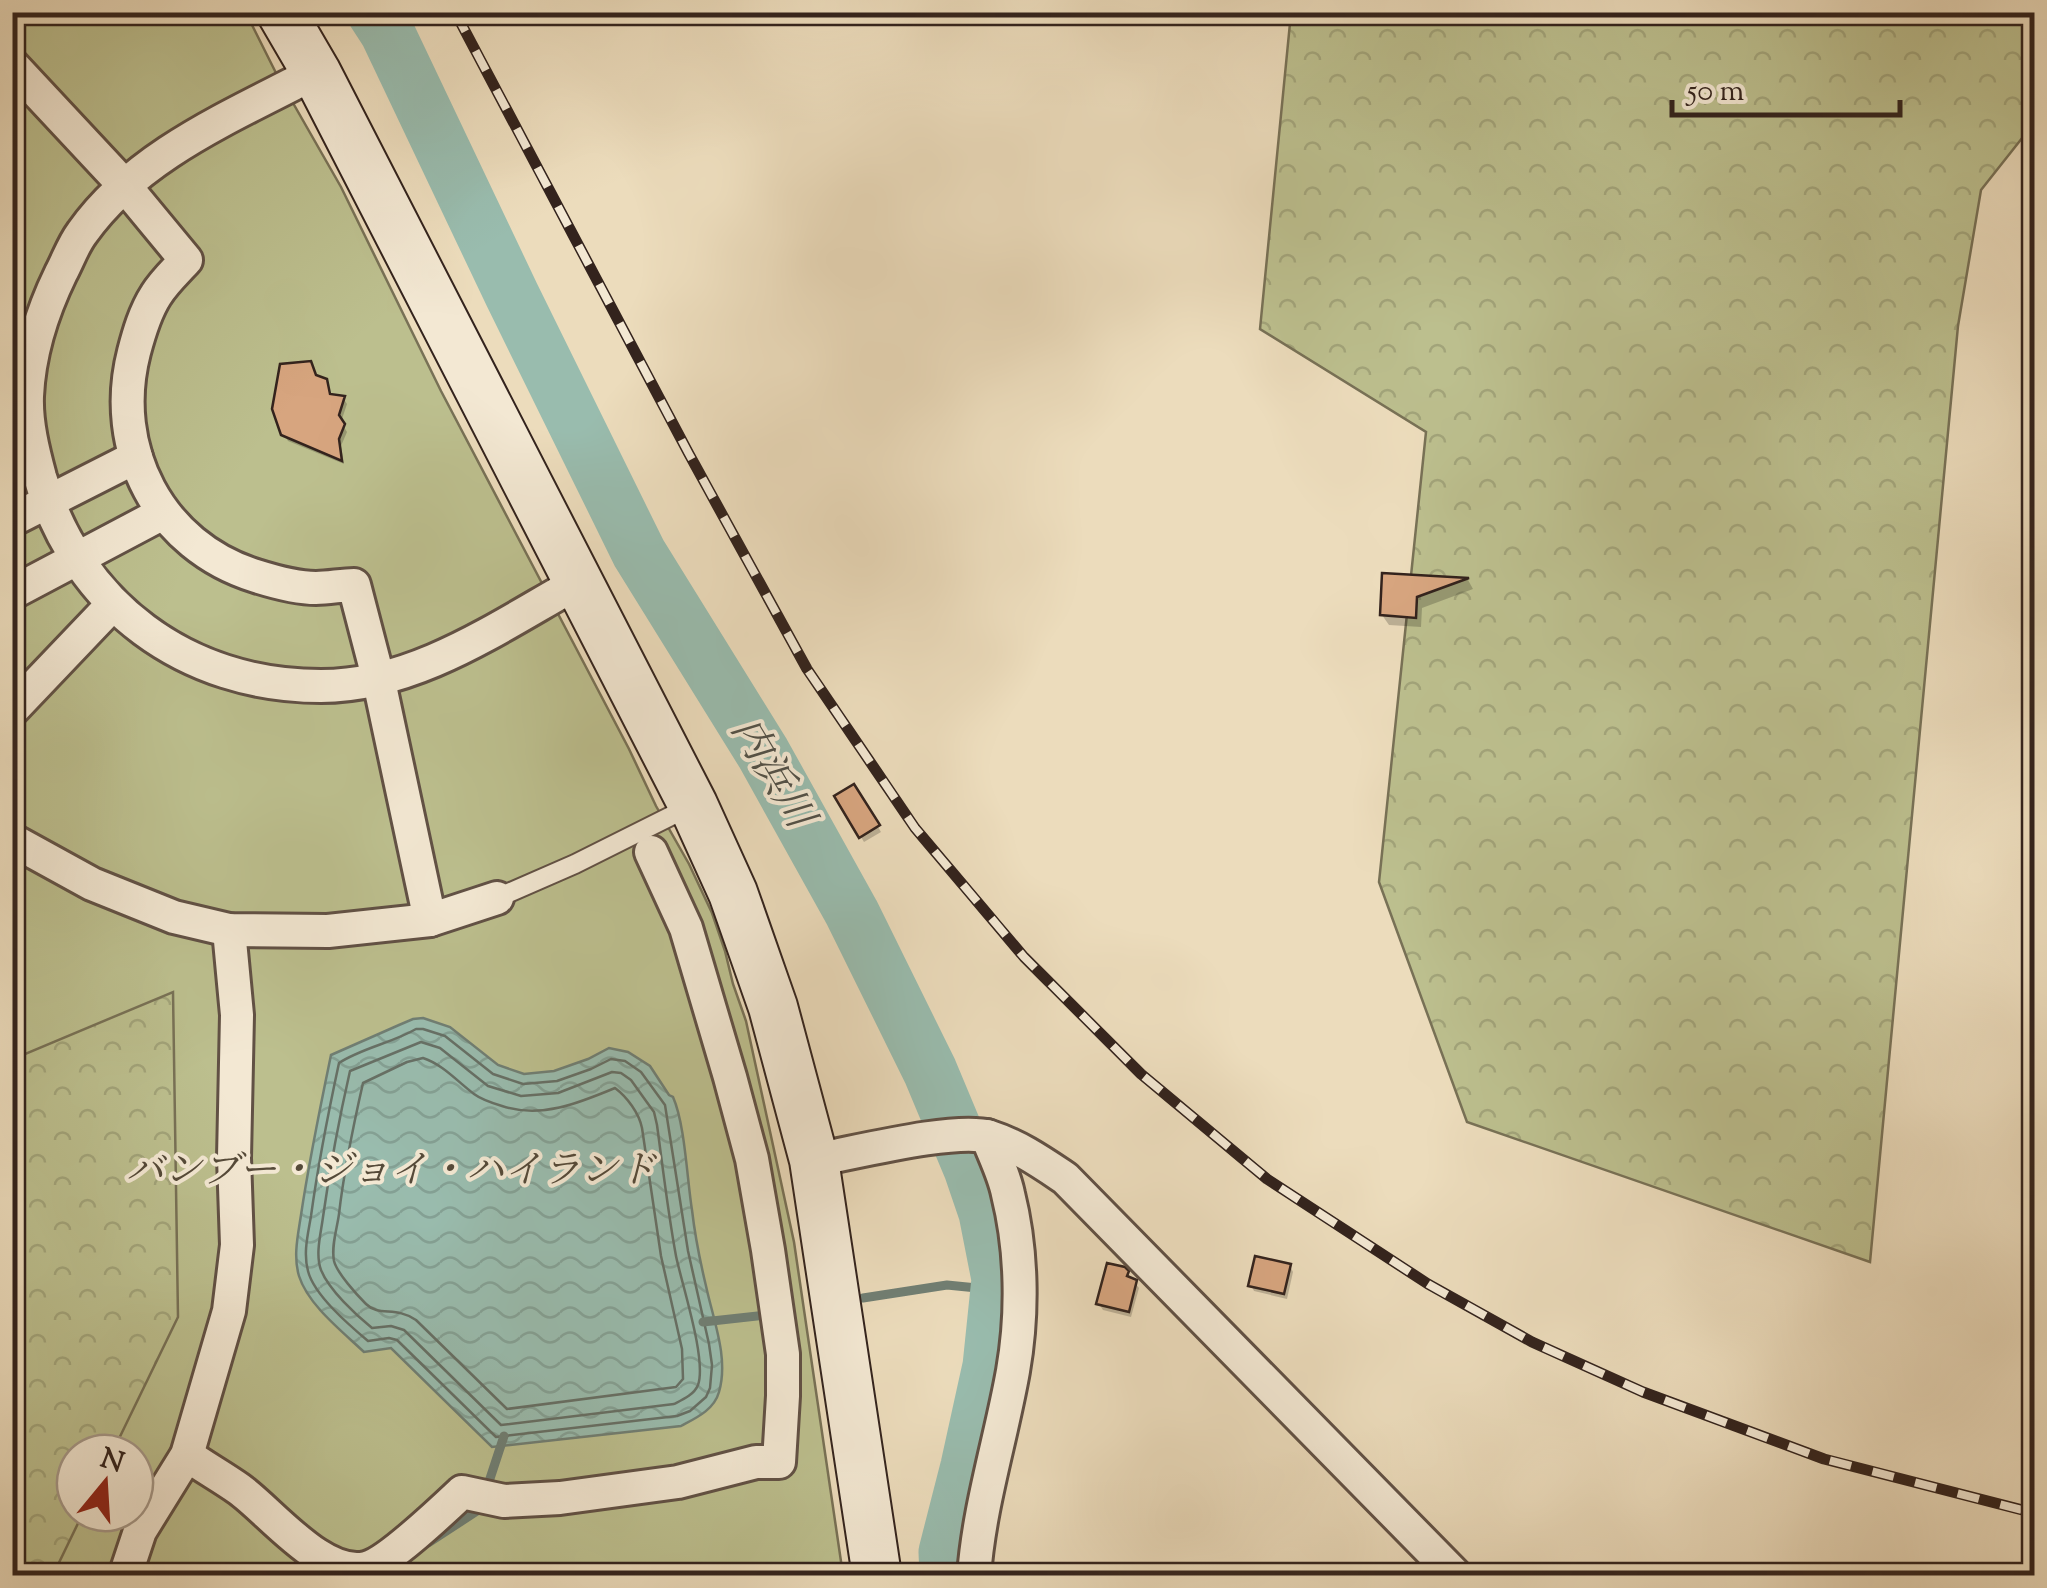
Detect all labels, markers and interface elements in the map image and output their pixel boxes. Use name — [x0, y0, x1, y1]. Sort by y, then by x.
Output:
scale bar — [1672, 55, 1900, 117]
text: 50 m — [1685, 71, 1745, 114]
water label: 内浜川 — [715, 708, 827, 844]
park label: バンブー・ジョイ・ハイランド — [126, 1146, 657, 1200]
north arrow — [55, 1433, 155, 1533]
text: N — [95, 1440, 129, 1485]

